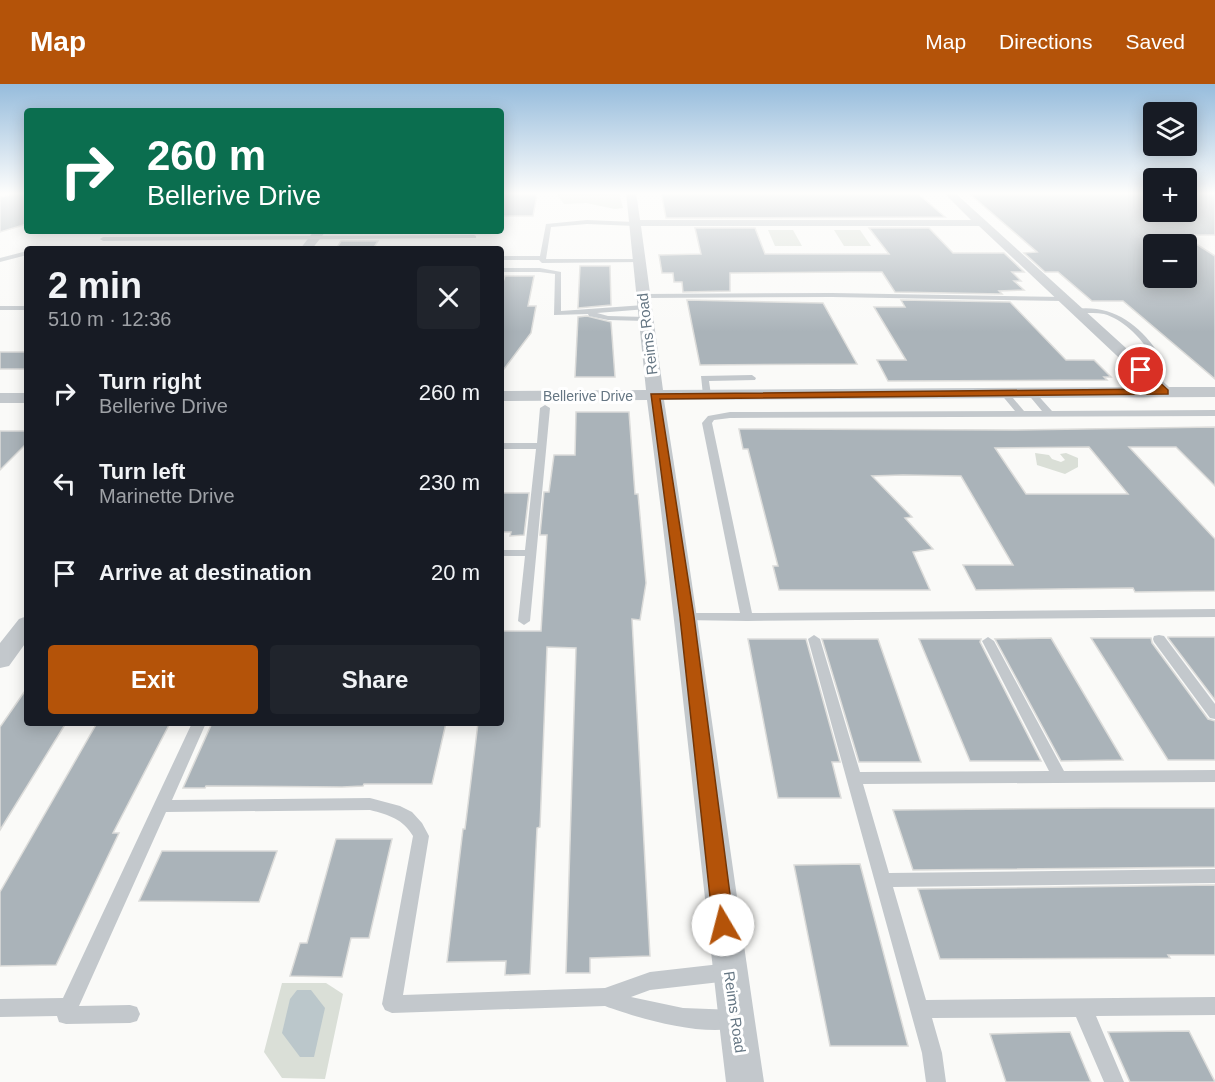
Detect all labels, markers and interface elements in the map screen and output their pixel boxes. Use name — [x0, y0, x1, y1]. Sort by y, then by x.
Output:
text: Map — [30, 26, 86, 57]
text: Map — [925, 30, 966, 53]
text: Directions — [999, 30, 1092, 53]
text: Saved — [1125, 30, 1185, 53]
map controls — [1143, 102, 1197, 288]
button: layers — [1143, 102, 1197, 156]
icon: right — [48, 132, 126, 210]
text: 260 m — [147, 132, 266, 179]
button: + — [1143, 168, 1197, 222]
text: Bellerive Drive — [147, 181, 321, 211]
button: − — [1143, 234, 1197, 288]
text: 2 min — [48, 265, 142, 306]
button: close — [417, 266, 480, 329]
street label: Reims Road — [634, 292, 660, 376]
text: 510 m · 12:36 — [48, 308, 171, 330]
pin — [1115, 344, 1166, 395]
icon: arrive — [1124, 353, 1157, 386]
text: Turn right — [99, 369, 201, 394]
icon: right — [48, 377, 81, 410]
text: 260 m — [419, 380, 480, 405]
street label: Bellerive Drive — [543, 388, 633, 404]
text: Bellerive Drive — [99, 395, 228, 417]
text: Turn left — [99, 459, 185, 484]
icon: left — [48, 467, 81, 500]
text: 230 m — [419, 470, 480, 495]
text: Marinette Drive — [99, 485, 235, 507]
icon: arrive — [48, 557, 81, 590]
text: Arrive at destination — [99, 560, 312, 585]
text: 20 m — [431, 560, 480, 585]
button: Exit — [48, 645, 258, 714]
button: Share — [270, 645, 480, 714]
position arrow — [691, 893, 755, 957]
street label: Reims Road — [721, 970, 749, 1054]

